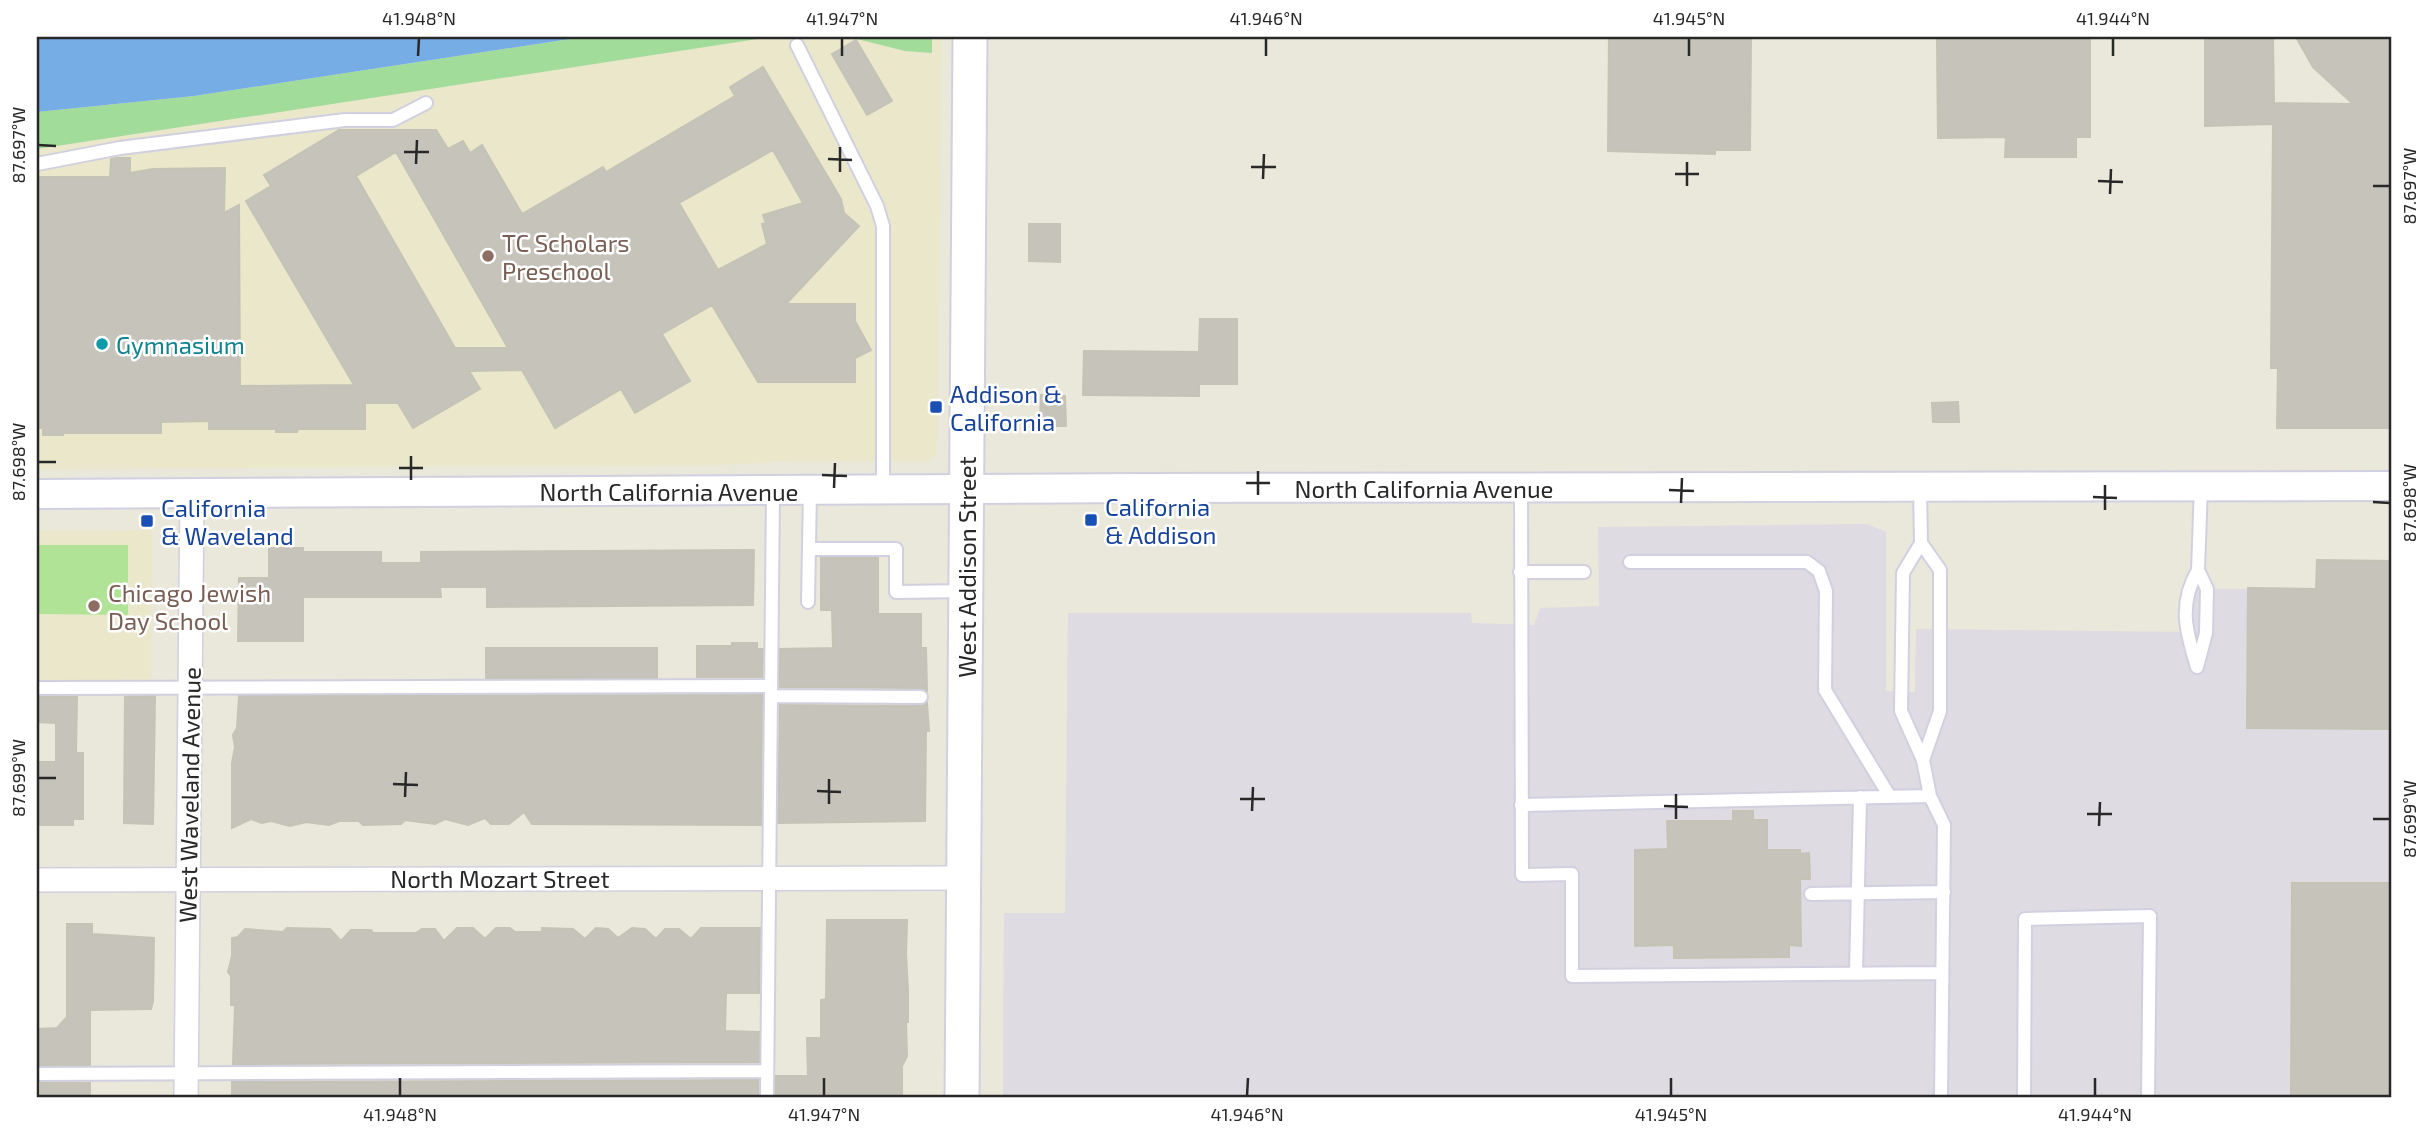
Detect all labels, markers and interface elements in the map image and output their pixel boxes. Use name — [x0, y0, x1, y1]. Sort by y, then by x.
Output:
text: 41.948°N — [382, 7, 456, 29]
text: 41.947°N — [806, 7, 878, 29]
text: 41.946°N — [1229, 7, 1303, 29]
text: 41.945°N — [1653, 7, 1725, 29]
text: 41.944°N — [2076, 7, 2150, 29]
text: 87.697°W — [7, 107, 29, 183]
text: 87.697°W — [2398, 148, 2420, 224]
place label: TC Scholars Preschool — [502, 228, 630, 285]
marker: TC Scholars Preschool — [480, 248, 496, 264]
place label: Gymnasium — [116, 330, 245, 359]
marker: Gymnasium — [94, 336, 110, 352]
place label: Addison & California — [950, 379, 1062, 436]
marker: Addison & California — [928, 399, 944, 415]
text: 87.698°W — [7, 423, 29, 501]
street label: West Addison Street — [952, 456, 981, 678]
text: 87.698°W — [2398, 464, 2420, 542]
street label: North California Avenue — [1294, 474, 1554, 503]
street label: North California Avenue — [539, 477, 799, 506]
place label: California & Addison — [1105, 492, 1216, 549]
place label: California & Waveland — [161, 493, 294, 550]
marker: California & Addison — [1083, 512, 1099, 528]
marker: California & Waveland — [139, 513, 155, 529]
place label: Chicago Jewish Day School — [108, 578, 271, 635]
marker: Chicago Jewish Day School — [86, 598, 102, 614]
street label: West Waveland Avenue — [172, 667, 206, 923]
text: 87.699°W — [7, 739, 29, 817]
text: 87.699°W — [2398, 780, 2420, 858]
street label: North Mozart Street — [390, 864, 610, 893]
text: 41.948°N — [363, 1103, 437, 1125]
text: 41.947°N — [788, 1103, 860, 1125]
text: 41.946°N — [1210, 1103, 1284, 1125]
text: 41.945°N — [1635, 1103, 1707, 1125]
text: 41.944°N — [2058, 1103, 2132, 1125]

